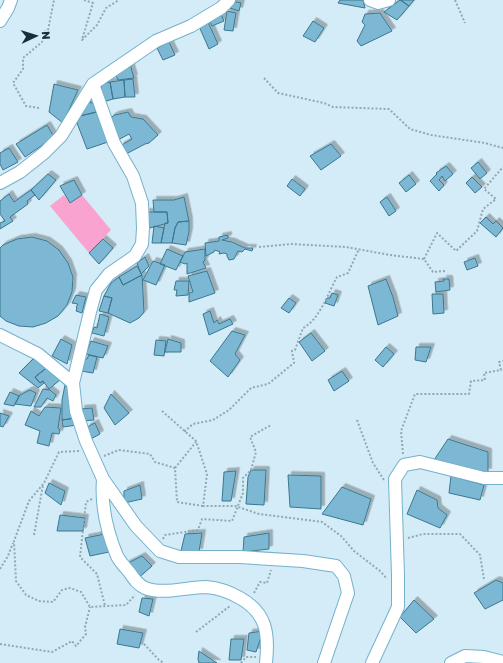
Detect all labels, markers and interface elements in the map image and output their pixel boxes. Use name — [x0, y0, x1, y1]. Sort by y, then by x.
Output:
north arrow — [16, 16, 56, 56]
text: N — [40, 31, 53, 40]

